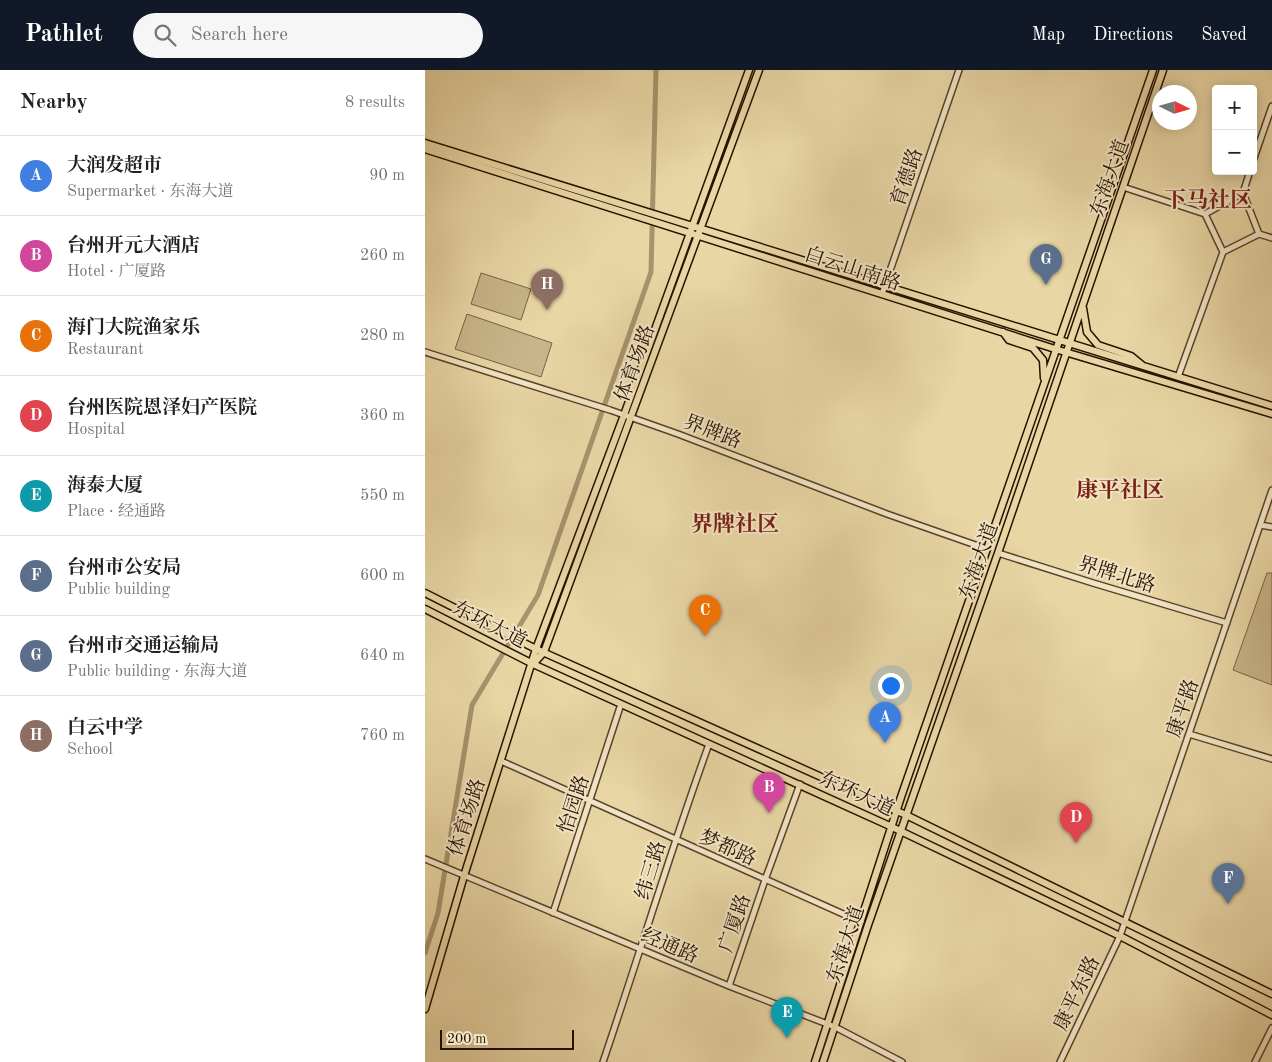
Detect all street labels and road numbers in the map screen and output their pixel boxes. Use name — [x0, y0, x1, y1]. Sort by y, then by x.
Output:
street label: 东海大道 — [1087, 137, 1133, 220]
street label: 育德路 — [887, 145, 927, 209]
street label: 白云山南路 — [802, 243, 904, 295]
street label: 体育场路 — [611, 322, 659, 405]
street label: 界牌路 — [681, 411, 745, 453]
street label: 东海大道 — [956, 520, 1002, 603]
street label: 界牌北路 — [1075, 553, 1158, 597]
street label: 东环大道 — [449, 597, 530, 653]
street label: 康平路 — [1162, 676, 1203, 740]
street label: 东环大道 — [816, 767, 897, 821]
street label: 怡园路 — [554, 772, 594, 836]
street label: 体育场路 — [444, 776, 490, 859]
street label: 梦都路 — [696, 826, 759, 870]
street label: 纬三路 — [632, 838, 670, 902]
street label: 广厦路 — [715, 891, 755, 955]
street label: 东海大道 — [823, 903, 869, 986]
street label: 经通路 — [638, 924, 702, 968]
street label: 康平东路 — [1049, 952, 1104, 1034]

